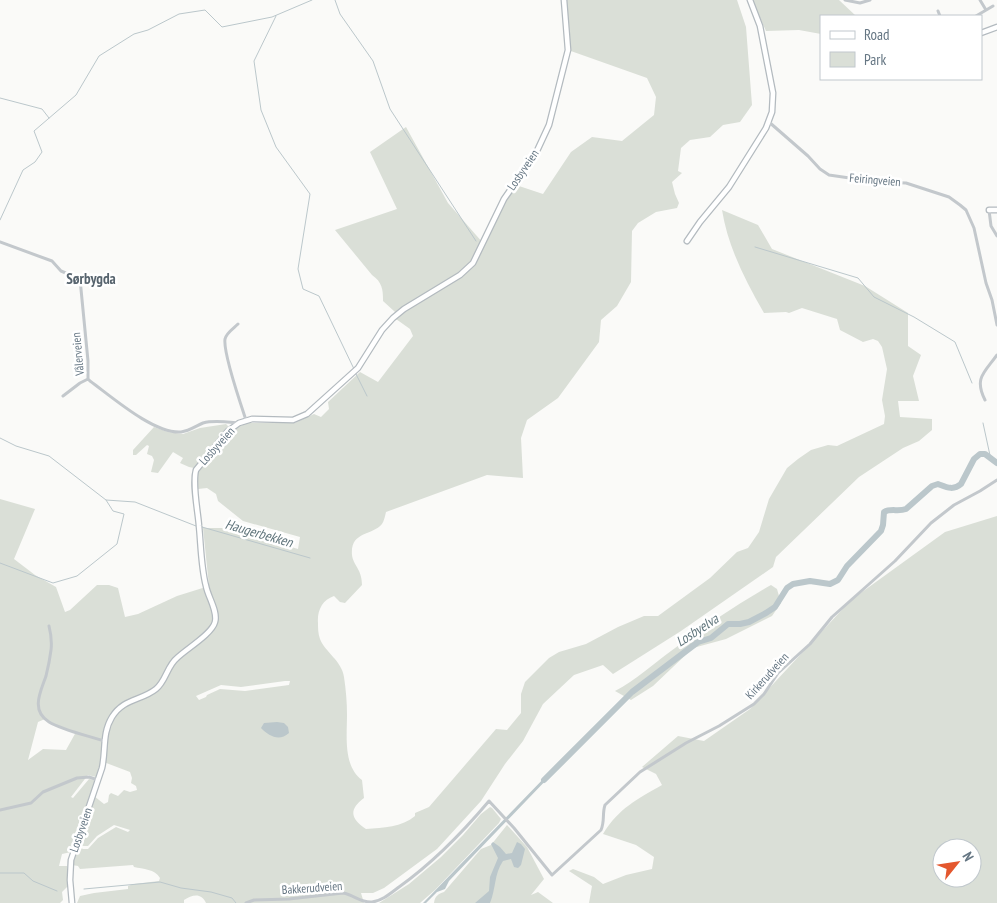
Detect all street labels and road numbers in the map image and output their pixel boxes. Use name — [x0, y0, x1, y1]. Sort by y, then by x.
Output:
street label: Losbyveien — [504, 147, 542, 193]
street label: Feiringveien — [849, 170, 901, 189]
street label: Vålerveien — [68, 332, 87, 377]
street label: Losbyveien — [196, 424, 238, 468]
street label: Kirkerudveien — [742, 649, 791, 702]
street label: Losbyveien — [66, 806, 95, 854]
street label: Bakkerudveien — [281, 878, 343, 897]

